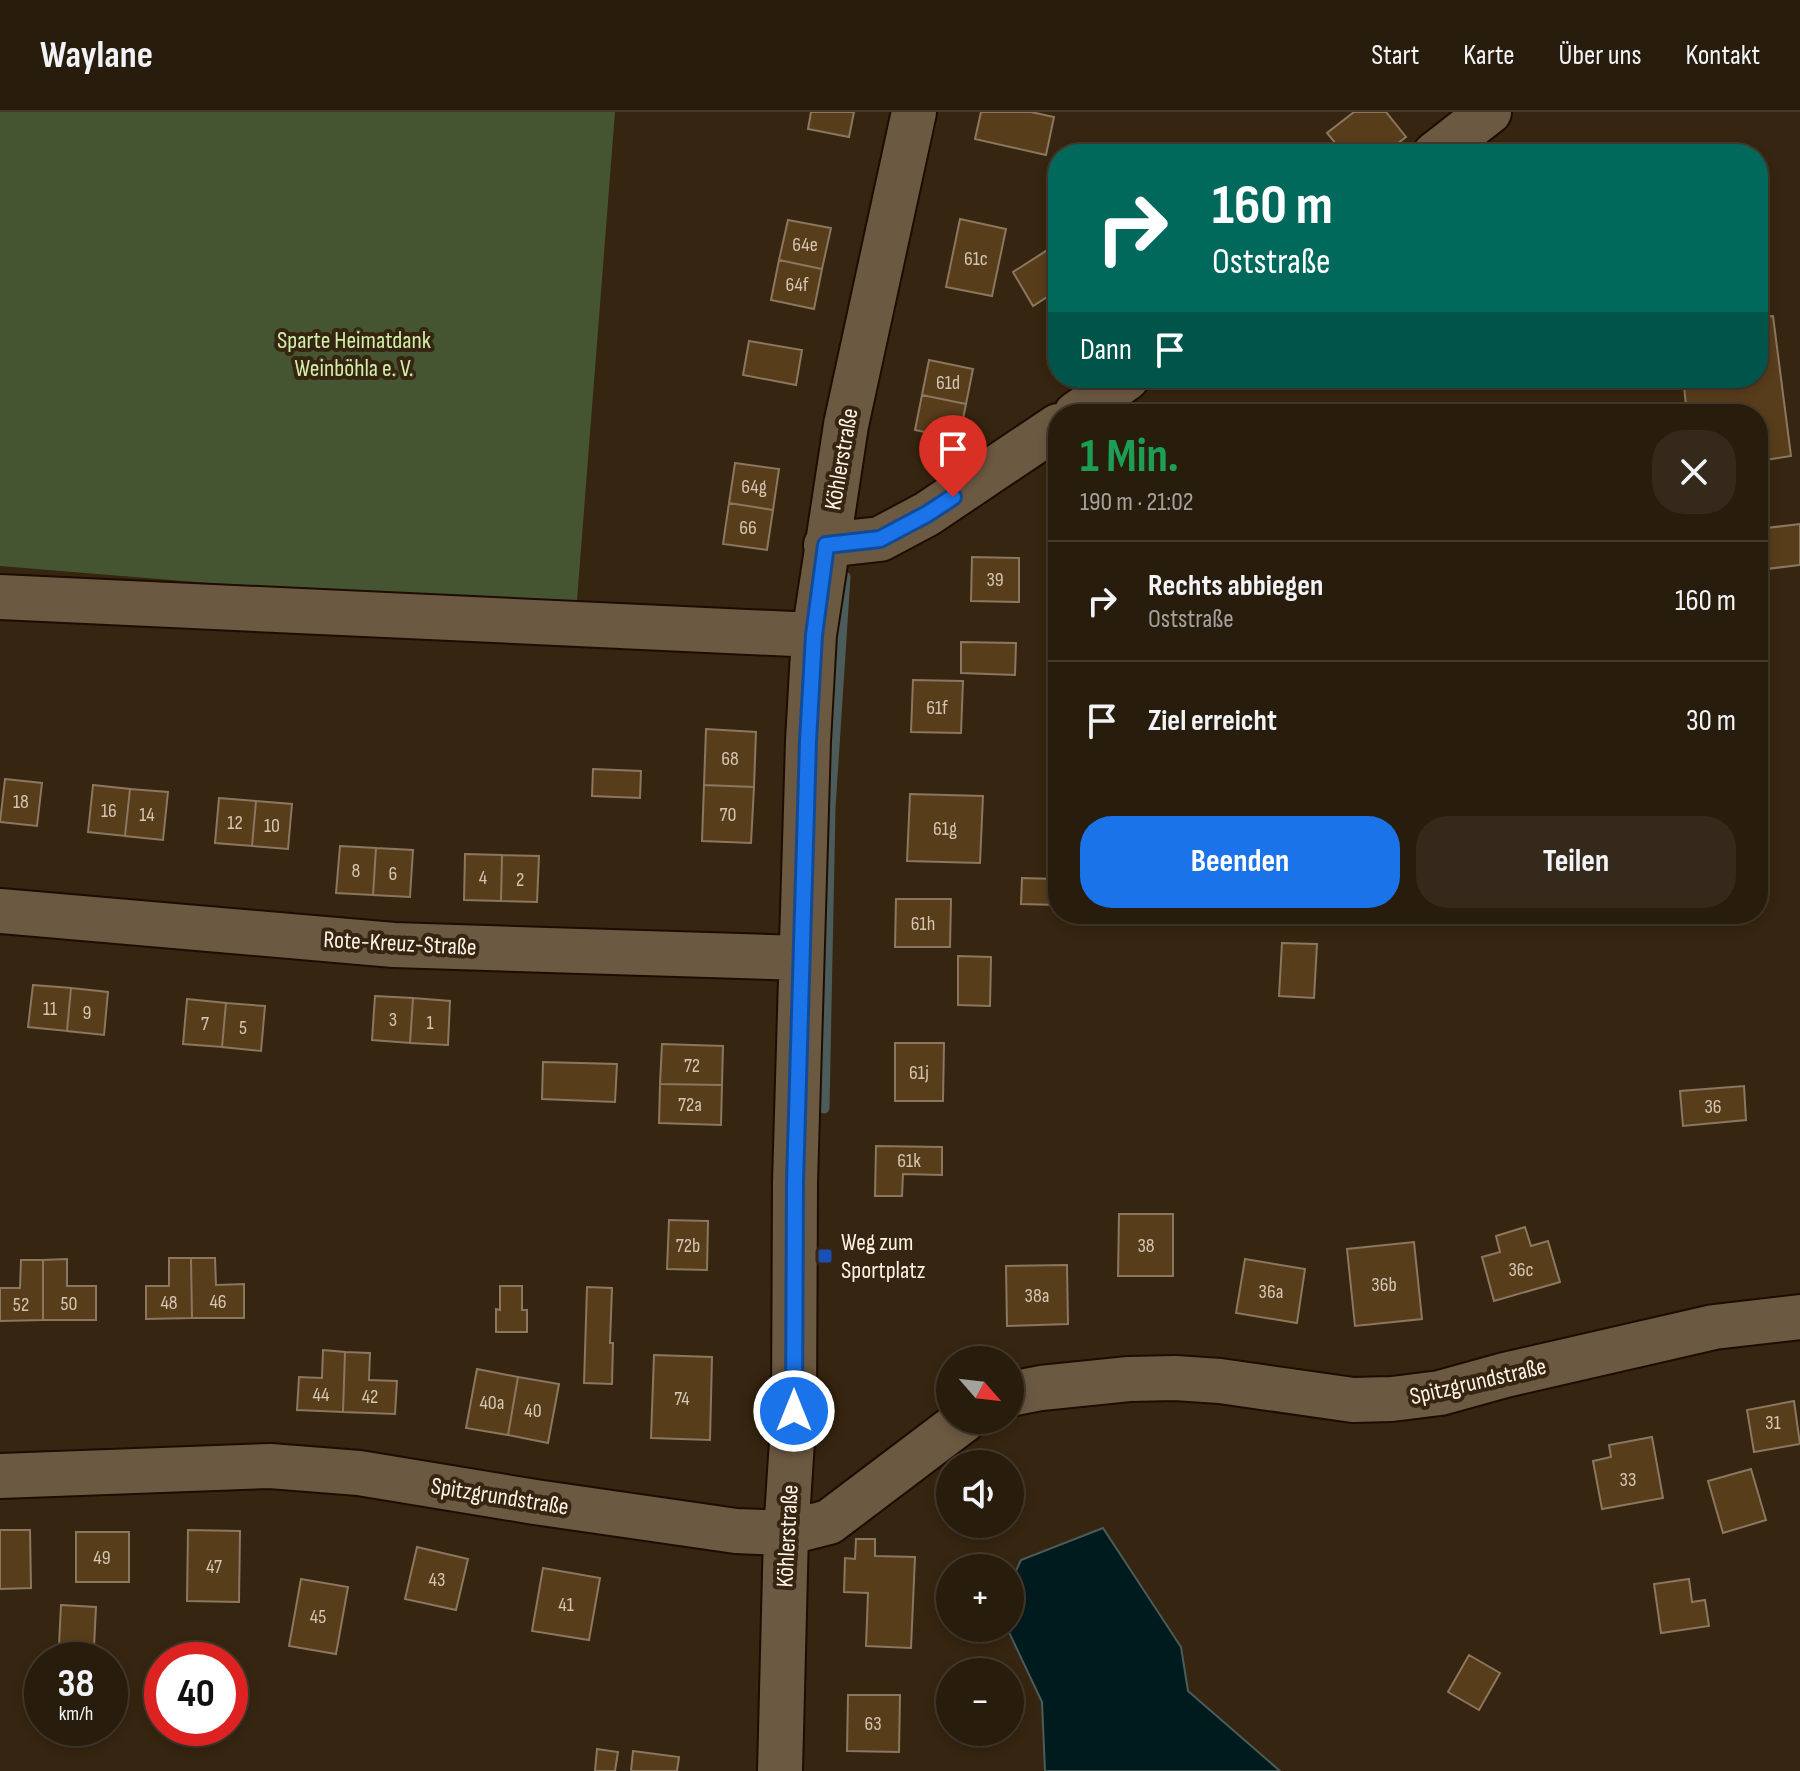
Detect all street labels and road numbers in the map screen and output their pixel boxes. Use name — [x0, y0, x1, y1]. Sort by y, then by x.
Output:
street label: Köhlerstraße — [818, 406, 865, 512]
street label: Rote-Kreuz-Straße — [323, 925, 477, 962]
street label: Spitzgrundstraße — [1407, 1352, 1549, 1411]
street label: Spitzgrundstraße — [429, 1471, 571, 1522]
street label: Köhlerstraße — [770, 1484, 805, 1588]

